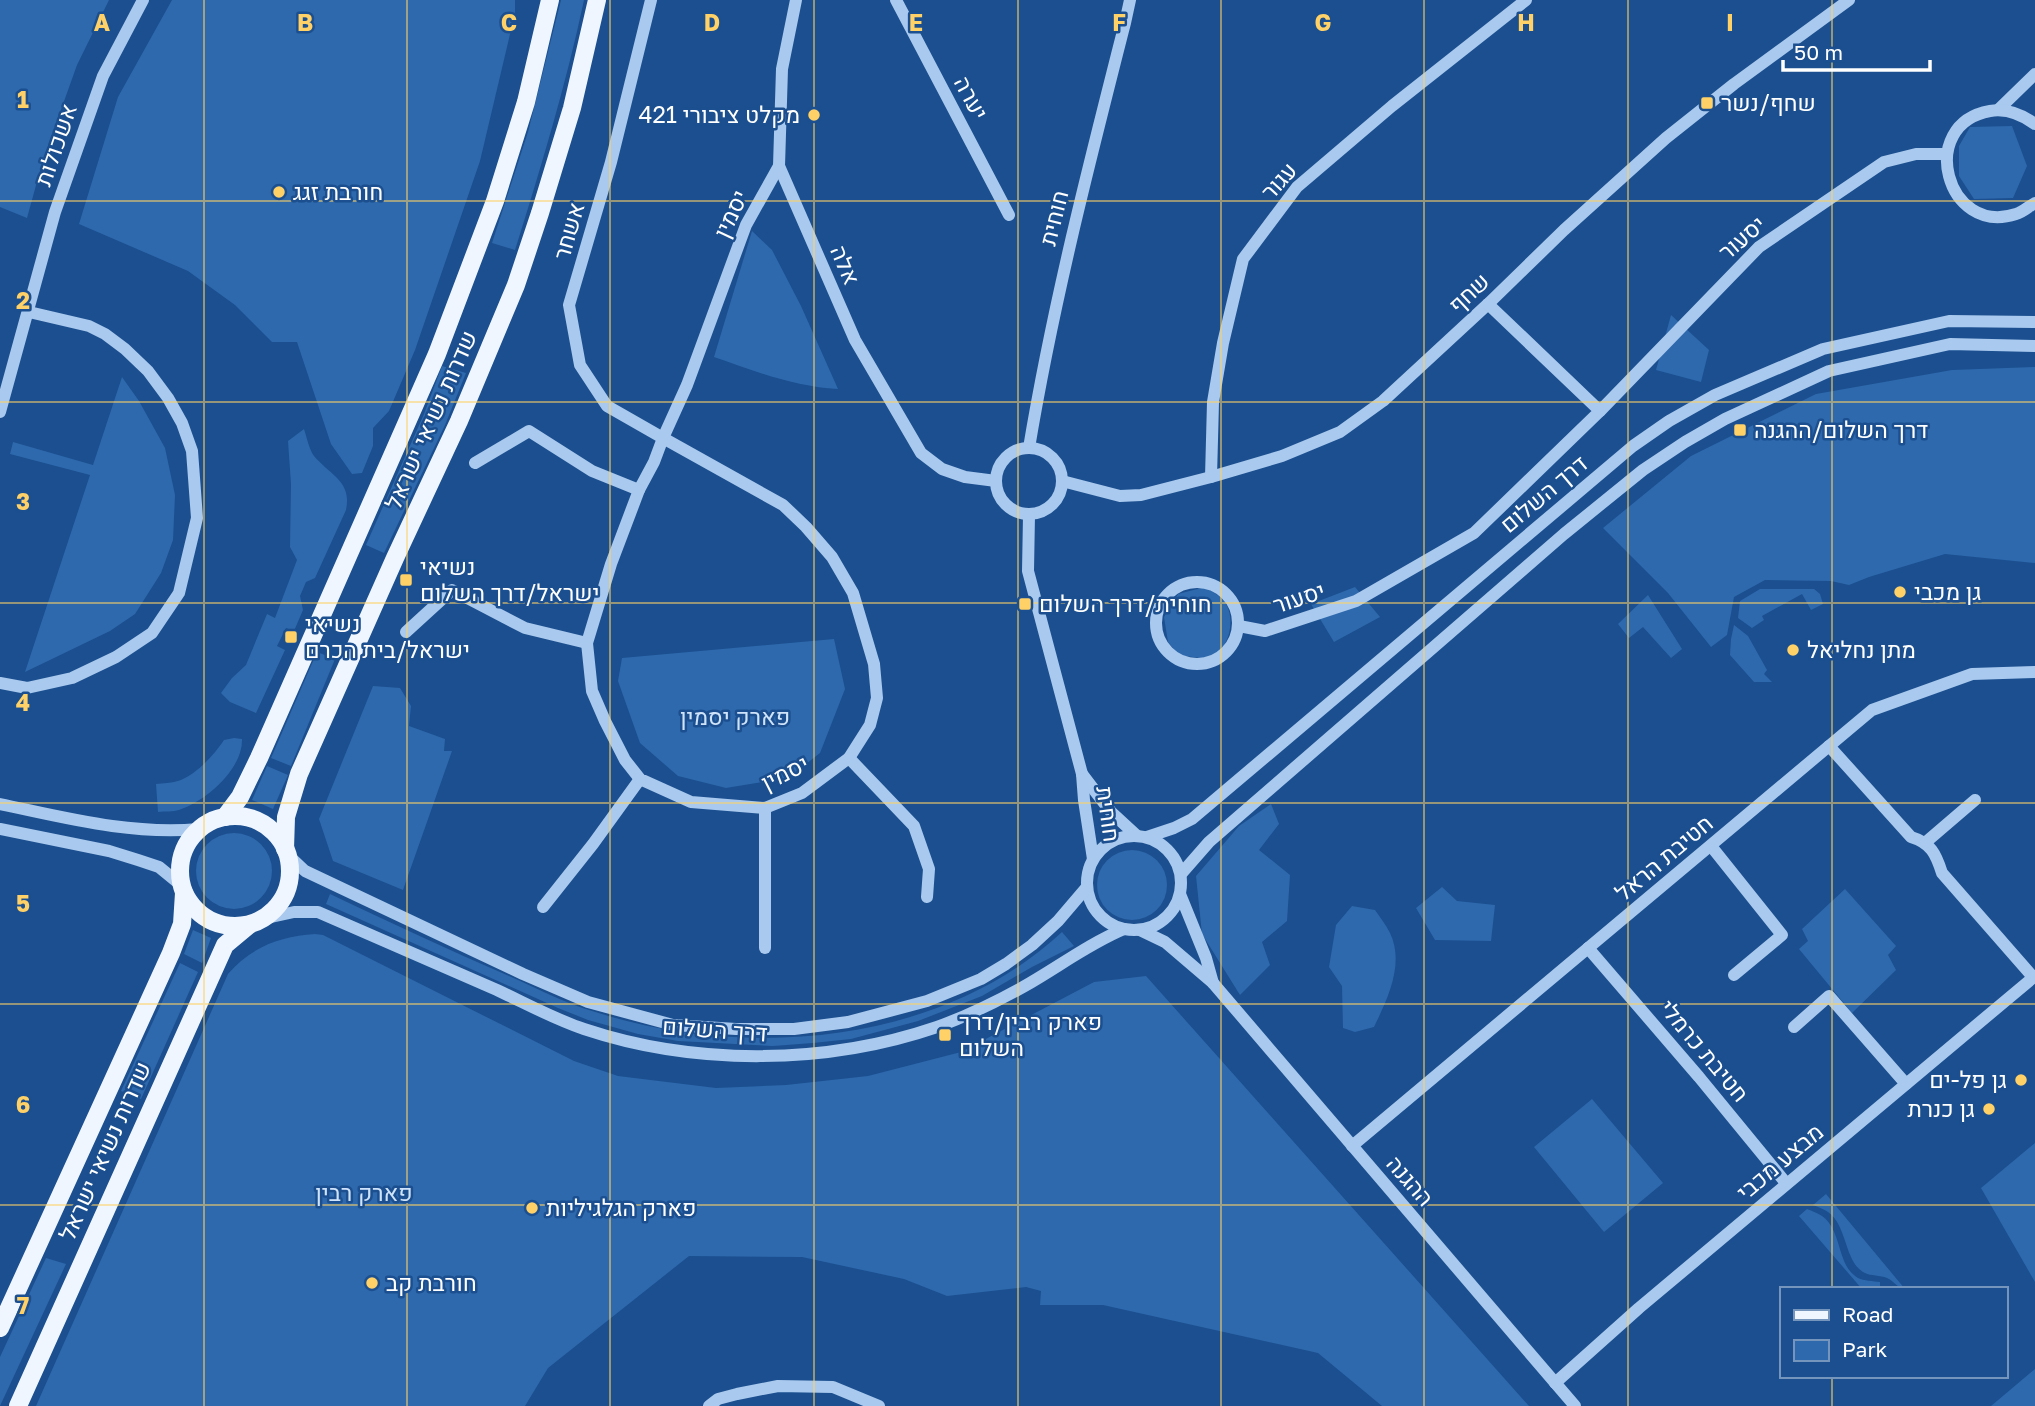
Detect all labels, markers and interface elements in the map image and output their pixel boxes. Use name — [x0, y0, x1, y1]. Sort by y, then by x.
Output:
text: A — [94, 8, 111, 36]
text: B — [297, 8, 313, 36]
text: C — [501, 8, 517, 36]
text: D — [704, 8, 720, 36]
text: E — [909, 8, 923, 36]
text: F — [1112, 8, 1126, 36]
text: G — [1315, 8, 1331, 36]
text: H — [1517, 8, 1535, 36]
text: I — [1726, 8, 1734, 36]
scale bar — [1783, 28, 1930, 72]
text: 50 m — [1794, 39, 1843, 65]
street label: יערה — [949, 71, 995, 124]
text: 1 — [17, 85, 29, 113]
place label: שחף/נשר — [1721, 88, 1816, 116]
marker: שחף/נשר — [1699, 95, 1715, 111]
street label: אשכולות — [28, 100, 82, 189]
place label: מקלט ציבורי 421 — [638, 100, 800, 128]
marker: מקלט ציבורי 421 — [806, 107, 822, 123]
street label: עגור — [1254, 156, 1302, 205]
place label: חורבת זגג — [293, 177, 383, 205]
marker: חורבת זגג — [271, 184, 287, 200]
street label: יסמין — [707, 185, 753, 242]
street label: חוחית — [1033, 187, 1073, 248]
street label: אשחר — [547, 199, 590, 263]
street label: יסעור — [1712, 209, 1771, 265]
street label: אלה — [825, 241, 867, 289]
street label: שחף — [1442, 266, 1495, 318]
text: 2 — [16, 286, 30, 314]
street label: שדרות נשיאי ישראל — [378, 326, 482, 513]
place label: דרך השלום/ההגנה — [1754, 415, 1928, 443]
marker: דרך השלום/ההגנה — [1732, 422, 1748, 438]
street label: דרך השלום — [1494, 449, 1593, 538]
text: 3 — [16, 487, 30, 515]
place label: נשיאי ישראל/דרך השלום — [420, 552, 600, 606]
marker: נשיאי ישראל/דרך השלום — [398, 572, 414, 588]
street label: יסעור — [1269, 576, 1328, 619]
place label: גן מכבי — [1914, 577, 1981, 605]
marker: גן מכבי — [1892, 584, 1908, 600]
place label: חוחית/דרך השלום — [1039, 589, 1211, 617]
marker: חוחית/דרך השלום — [1017, 596, 1033, 612]
place label: נשיאי ישראל/בית הכרם — [305, 609, 470, 663]
marker: נשיאי ישראל/בית הכרם — [283, 629, 299, 645]
place label: מתן נחליאל — [1807, 635, 1916, 663]
marker: מתן נחליאל — [1785, 642, 1801, 658]
text: 4 — [16, 688, 30, 716]
park label: פארק יסמין — [680, 702, 790, 730]
street label: יסמין — [756, 748, 813, 796]
street label: חוחית — [1091, 784, 1127, 844]
street label: חטיבת הראל — [1609, 808, 1718, 906]
text: 5 — [16, 889, 30, 917]
street label: חטיבת כרמלי — [1654, 994, 1755, 1107]
place label: פארק רבין/דרך השלום — [959, 1007, 1102, 1061]
street label: דרך השלום — [662, 1011, 769, 1047]
marker: פארק רבין/דרך השלום — [937, 1027, 953, 1043]
street label: שדרות נשיאי ישראל — [52, 1057, 156, 1244]
place label: גן פל-ים — [1929, 1065, 2007, 1093]
marker: גן פל-ים — [2013, 1072, 2029, 1088]
text: 6 — [16, 1090, 30, 1118]
place label: גן כנרת — [1907, 1094, 1975, 1122]
marker: גן כנרת — [1981, 1101, 1997, 1117]
street label: מבצע מכבי — [1730, 1117, 1828, 1205]
street label: ההגנה — [1381, 1149, 1440, 1211]
park label: פארק רבין — [315, 1178, 413, 1206]
place label: פארק הגלגיליות — [546, 1193, 696, 1221]
marker: פארק הגלגיליות — [524, 1200, 540, 1216]
place label: חורבת קב — [386, 1268, 477, 1296]
marker: חורבת קב — [364, 1275, 380, 1291]
legend — [1780, 1287, 2007, 1378]
text: 7 — [17, 1291, 29, 1319]
text: Road — [1842, 1301, 1893, 1327]
text: Park — [1842, 1336, 1888, 1362]

